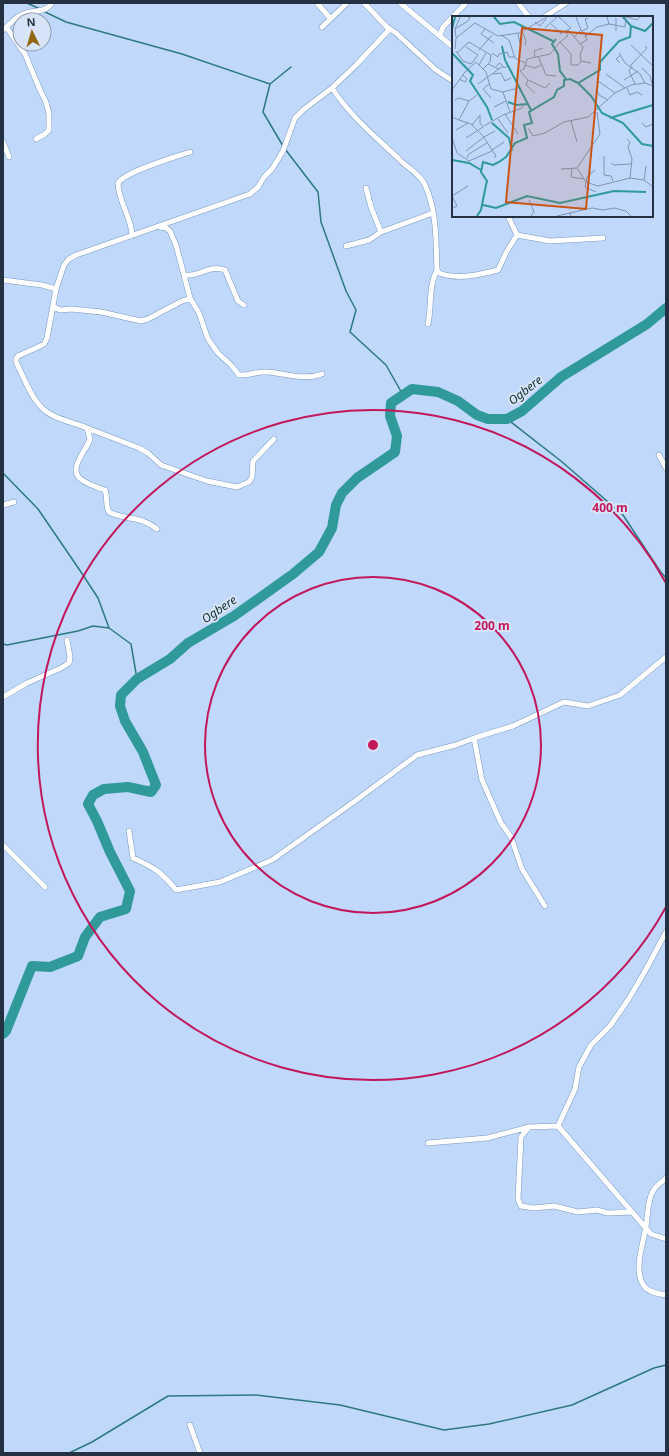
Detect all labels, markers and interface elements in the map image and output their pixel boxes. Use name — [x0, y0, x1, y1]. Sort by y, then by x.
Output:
north arrow — [12, 12, 52, 52]
text: N — [26, 14, 36, 29]
inset map — [452, 16, 653, 217]
water label: Ogbere — [504, 371, 546, 409]
text: 400 m — [592, 499, 628, 516]
water label: Ogbere — [198, 591, 240, 627]
text: 200 m — [474, 617, 510, 634]
centre of rings — [366, 738, 380, 752]

